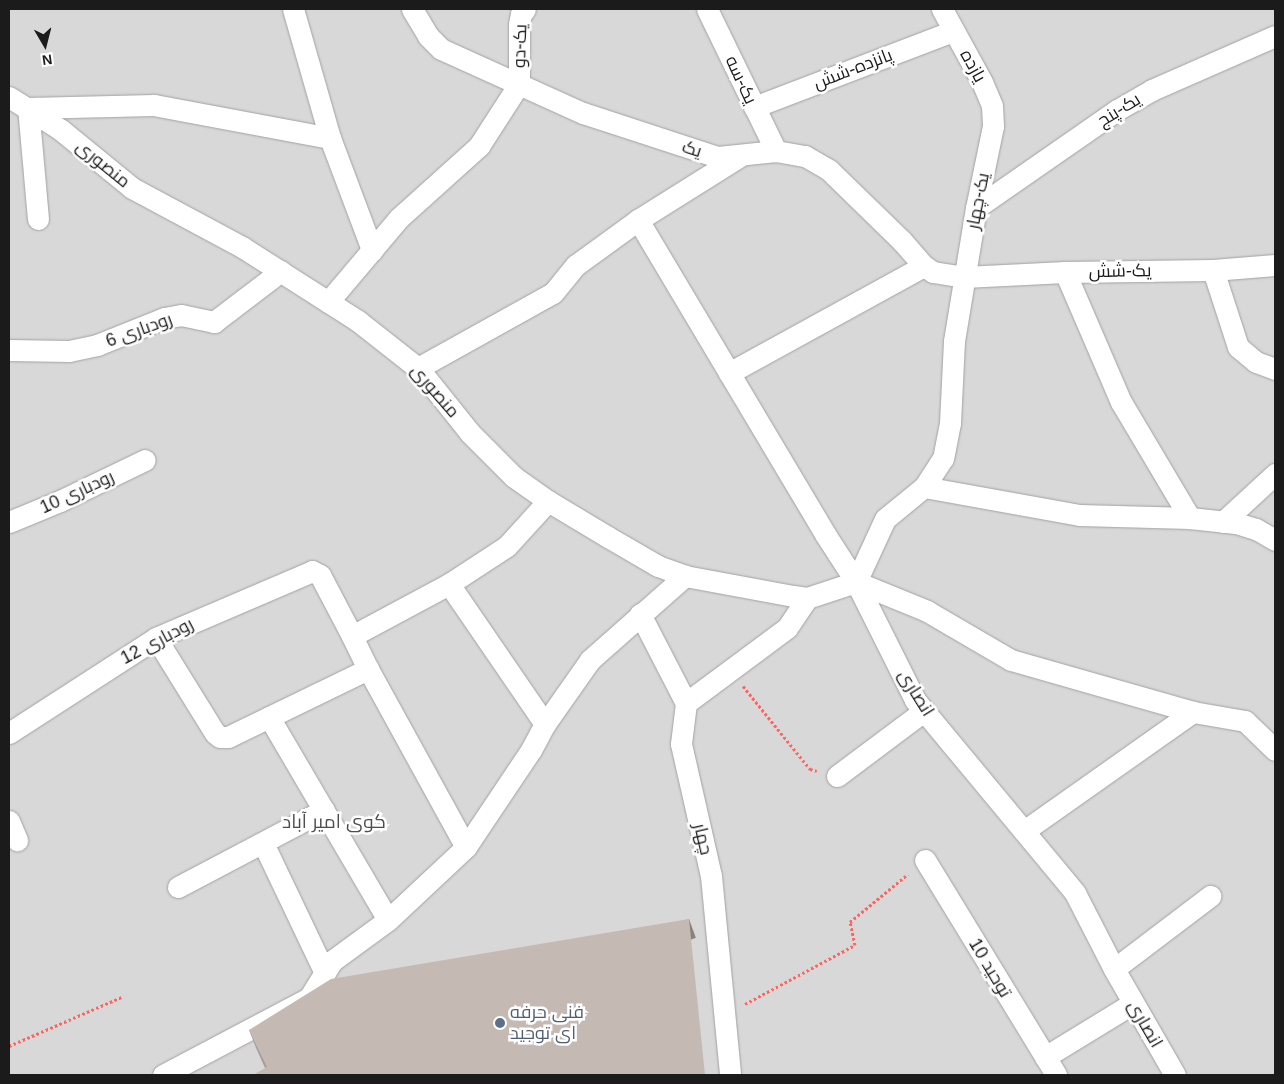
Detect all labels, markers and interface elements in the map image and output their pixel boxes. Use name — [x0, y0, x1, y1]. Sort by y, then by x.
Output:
north arrow — [20, 20, 70, 70]
street label: یک-دو — [508, 24, 532, 68]
street label: پانزده-شش — [810, 44, 896, 94]
street label: یازده — [955, 46, 991, 86]
text: N — [41, 51, 53, 68]
street label: یک-سه — [720, 52, 762, 108]
street label: یک-پنج — [1093, 88, 1145, 132]
street label: منصوری — [72, 136, 134, 192]
street label: یک — [679, 136, 705, 162]
street label: یک-چهار — [962, 171, 994, 231]
street label: یک-شش — [1088, 260, 1152, 282]
street label: رودباری 6 — [103, 308, 175, 352]
street label: منصوری — [406, 360, 464, 422]
street label: رودباری 10 — [37, 465, 117, 519]
street label: رودباری 12 — [117, 613, 197, 669]
street label: انصاری — [893, 666, 939, 720]
district label: کوی امیر آباد — [282, 811, 386, 833]
street label: چهار — [689, 821, 717, 857]
street label: توحید 10 — [964, 935, 1016, 1001]
street label: انصاری — [1123, 996, 1167, 1052]
place label: فنی حرفه ای توجید — [510, 1002, 584, 1044]
marker: فنی حرفه ای توجید — [494, 1017, 506, 1029]

